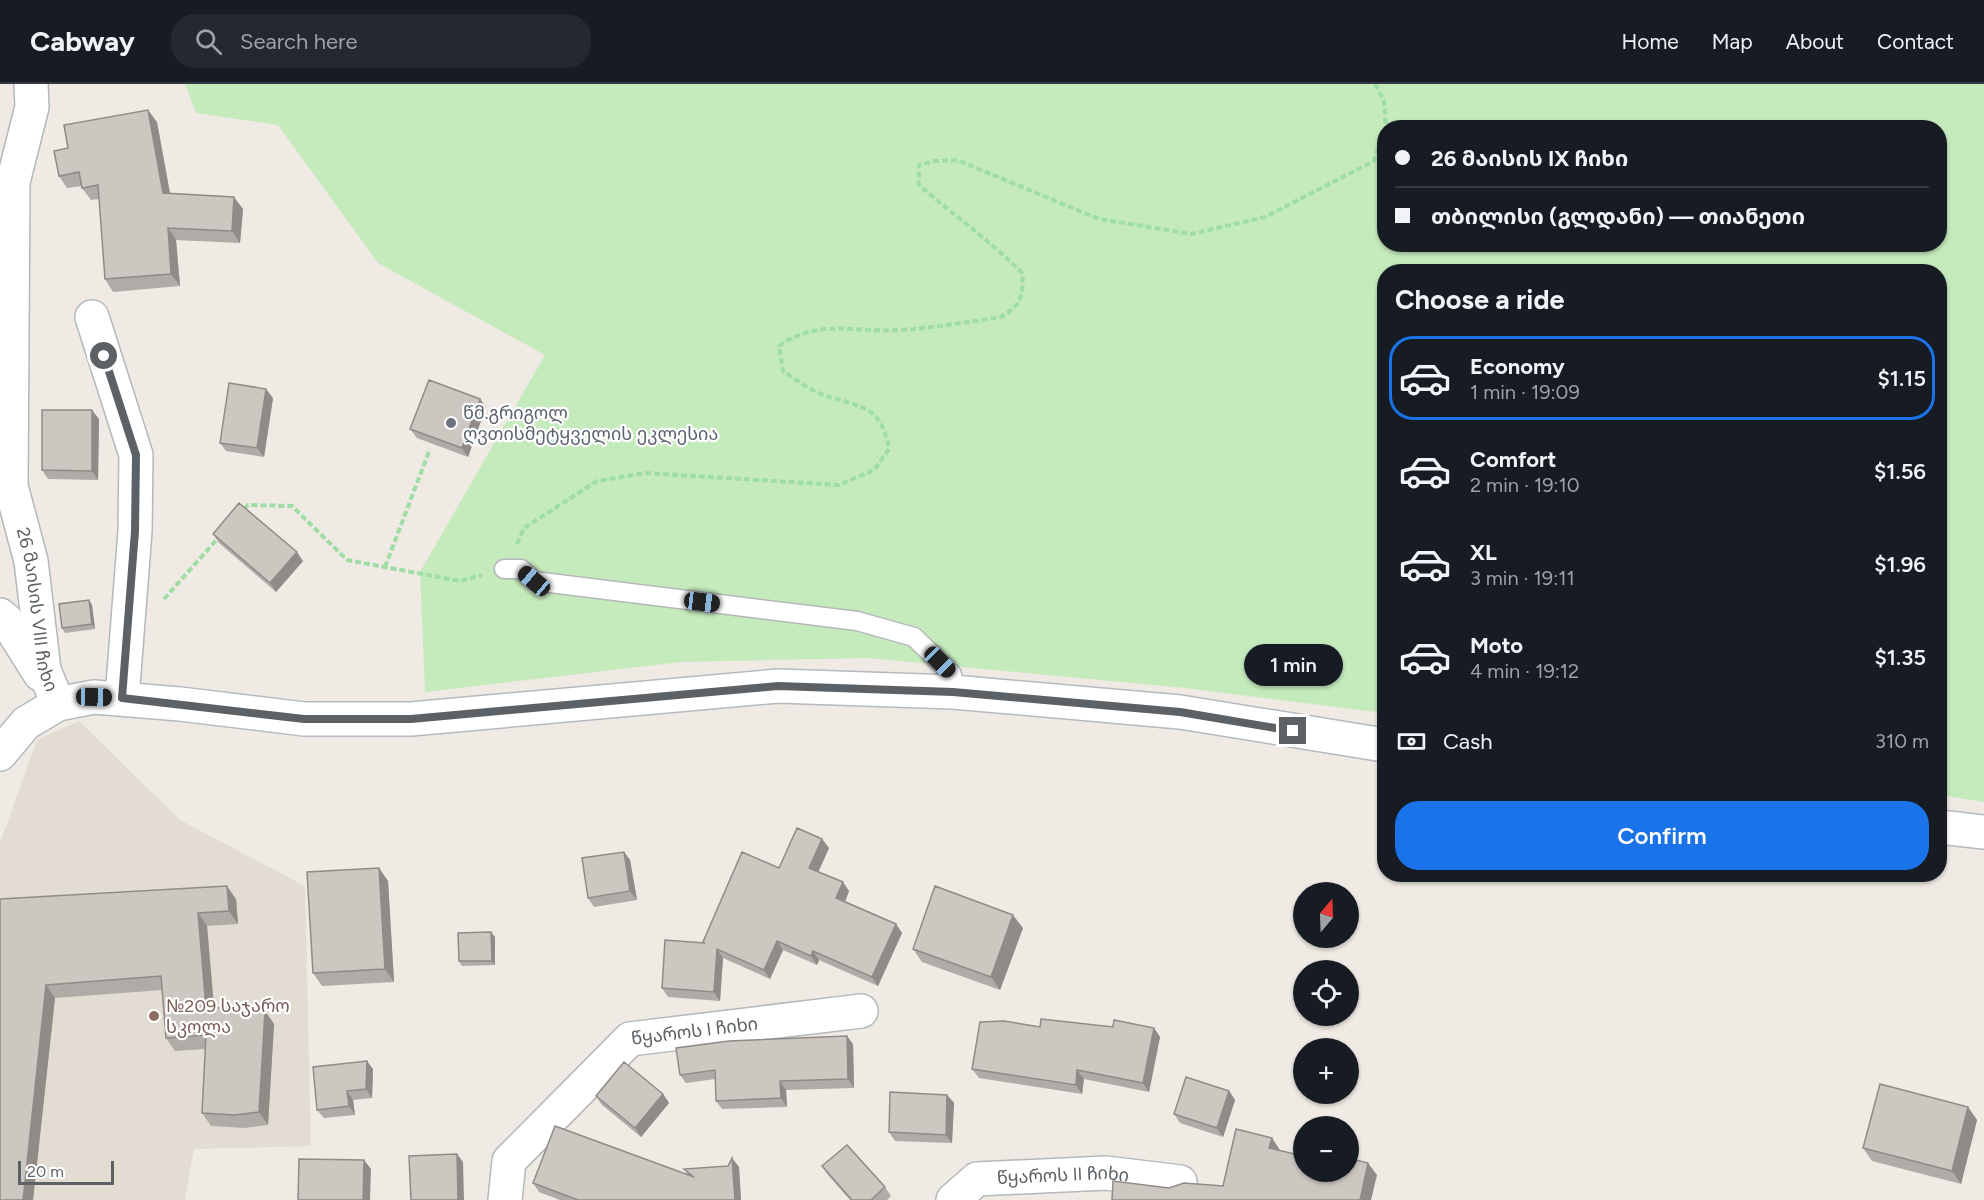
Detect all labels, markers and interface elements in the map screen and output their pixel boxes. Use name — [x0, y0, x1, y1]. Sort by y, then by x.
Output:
search box — [171, 14, 591, 68]
text: Cabway — [30, 24, 135, 58]
icon: search — [192, 25, 225, 58]
text: Search here — [240, 28, 357, 55]
text: Home — [1622, 29, 1679, 54]
text: Map — [1712, 29, 1753, 54]
text: About — [1786, 29, 1844, 54]
text: Contact — [1877, 29, 1954, 54]
text: 26 მაისის IX ჩიხი — [1431, 145, 1628, 172]
text: თბილისი (გლდანი) — თიანეთი — [1431, 203, 1805, 230]
text: Choose a ride — [1395, 283, 1564, 316]
route start — [90, 342, 117, 369]
icon: car — [1398, 351, 1452, 405]
text: Economy — [1470, 353, 1565, 380]
text: $1.15 — [1877, 365, 1926, 392]
text: 1 min · 19:09 — [1470, 380, 1580, 404]
place label: წმ.გრიგოლ ღვთისმეტყველის ეკლესია — [463, 402, 718, 445]
marker: წმ.გრიგოლ ღვთისმეტყველის ეკლესია — [444, 416, 458, 430]
icon: car — [1398, 444, 1452, 498]
text: Comfort — [1470, 446, 1556, 473]
text: $1.56 — [1874, 458, 1926, 485]
text: 2 min · 19:10 — [1470, 473, 1580, 497]
street label: 26 მაისის VIII ჩიხი — [12, 525, 63, 695]
icon: car — [1398, 537, 1452, 591]
text: XL — [1470, 539, 1497, 566]
text: $1.96 — [1874, 551, 1926, 578]
car — [514, 563, 554, 599]
text: 3 min · 19:11 — [1470, 566, 1575, 590]
car — [683, 591, 721, 613]
icon: car — [1398, 630, 1452, 684]
text: Moto — [1470, 632, 1523, 659]
car — [921, 643, 959, 681]
callout: 1 min — [1244, 644, 1342, 686]
text: $1.35 — [1875, 644, 1926, 671]
text: 1 min — [1270, 653, 1317, 677]
text: 4 min · 19:12 — [1470, 659, 1579, 683]
car — [76, 688, 112, 706]
route end — [1279, 717, 1306, 744]
icon: cash — [1395, 725, 1428, 758]
text: Cash — [1443, 728, 1493, 755]
text: 310 m — [1875, 729, 1929, 753]
button: Confirm — [1395, 801, 1929, 870]
north arrow — [1293, 882, 1359, 948]
map controls — [1293, 882, 1359, 1182]
button: locate — [1293, 960, 1359, 1026]
place label: №209 საჯარო სკოლა — [166, 995, 290, 1038]
marker: №209 საჯარო სკოლა — [147, 1009, 161, 1023]
street label: წყაროს I ჩიხი — [630, 1013, 759, 1050]
button: + — [1293, 1038, 1359, 1104]
button: − — [1293, 1116, 1359, 1182]
scale bar — [18, 1158, 114, 1186]
text: 20 m — [27, 1162, 64, 1181]
street label: წყაროს II ჩიხი — [996, 1162, 1130, 1189]

